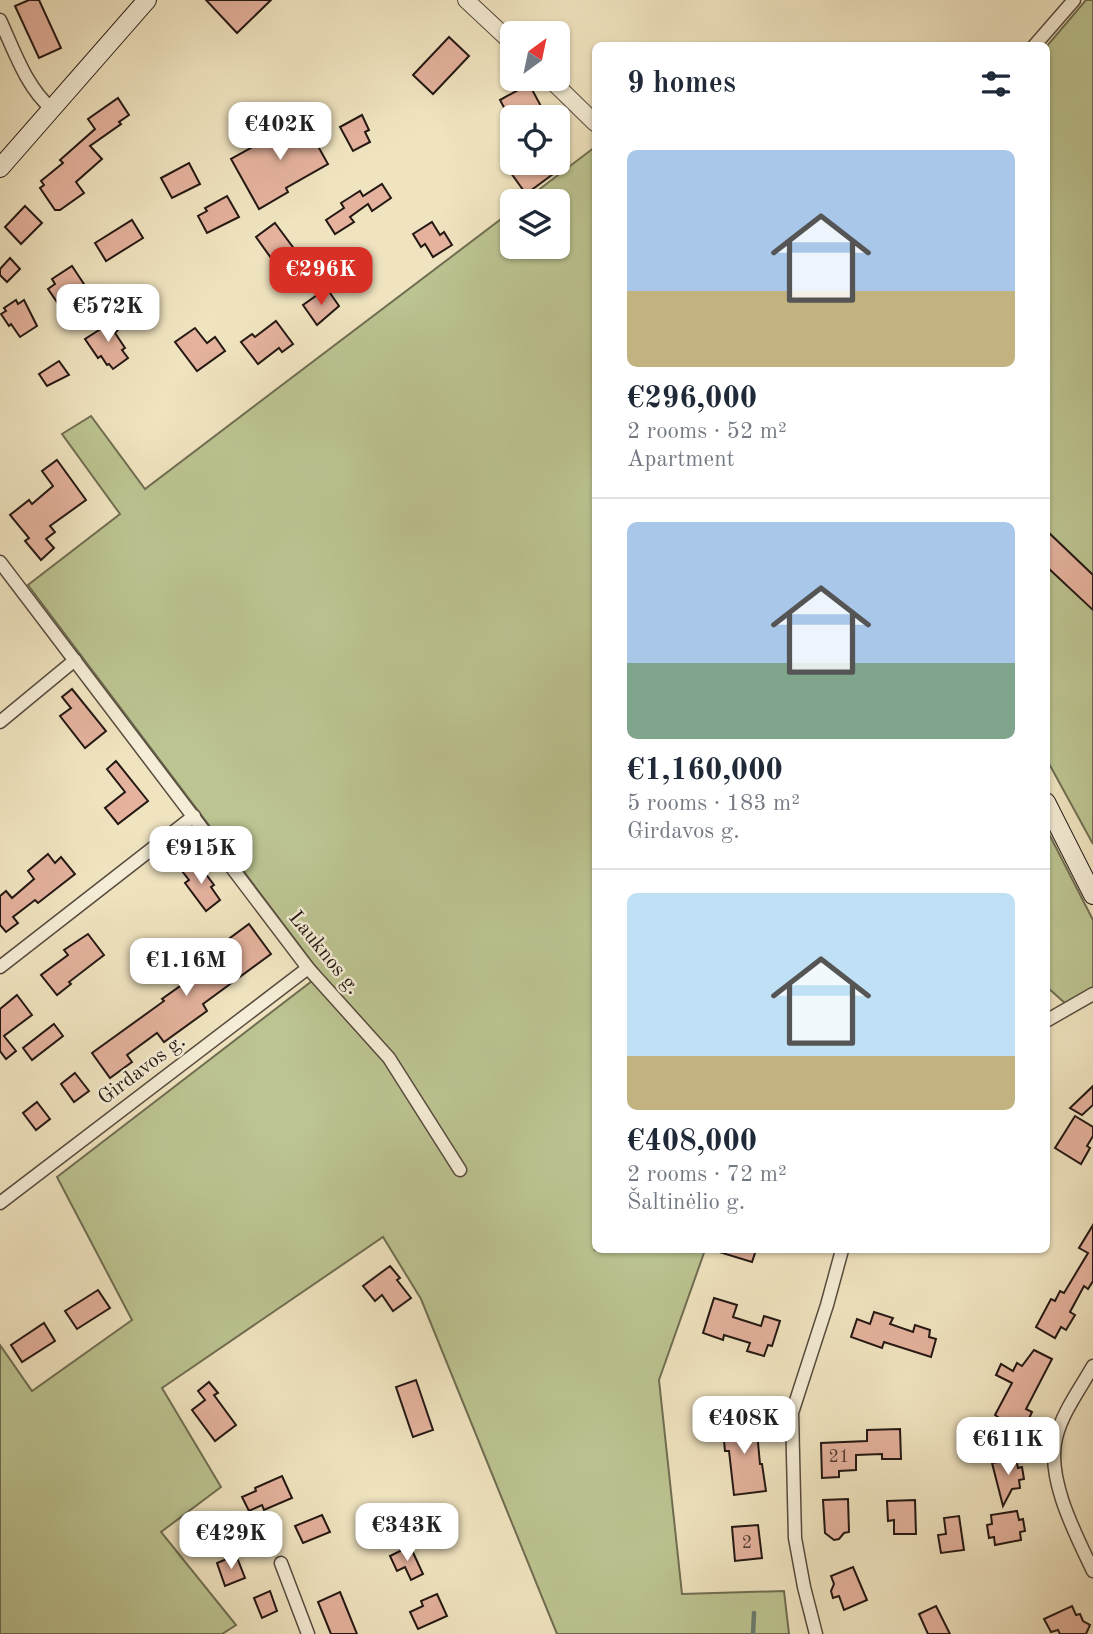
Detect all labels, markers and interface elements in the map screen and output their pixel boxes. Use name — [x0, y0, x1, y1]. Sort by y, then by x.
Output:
north arrow — [500, 21, 570, 91]
map controls — [500, 21, 570, 259]
icon: filters — [977, 65, 1015, 103]
text: 9 homes — [627, 69, 736, 99]
pin: €402K — [231, 102, 329, 162]
button: locate — [500, 105, 570, 175]
text: €402K — [244, 113, 316, 136]
button: layers — [500, 189, 570, 259]
icon: home — [758, 195, 884, 321]
pin: €296K — [272, 247, 370, 307]
text: €296K — [285, 258, 357, 281]
pin: €572K — [59, 284, 157, 344]
text: €572K — [72, 295, 144, 318]
text: €296,000 — [627, 384, 757, 414]
text: 2 rooms · 52 m² — [627, 420, 787, 443]
text: Apartment — [627, 448, 735, 471]
icon: home — [758, 567, 884, 693]
text: €1,160,000 — [627, 756, 783, 786]
text: 5 rooms · 183 m² — [627, 792, 800, 815]
text: Girdavos g. — [627, 820, 740, 843]
pin: €915K — [152, 826, 250, 886]
text: €915K — [165, 837, 237, 860]
street label: Lauknos g. — [284, 907, 364, 999]
icon: home — [758, 938, 884, 1064]
pin: €1.16M — [129, 939, 243, 998]
text: €1.16M — [146, 949, 226, 972]
street label: Girdavos g. — [95, 1031, 189, 1109]
text: €408,000 — [627, 1127, 757, 1157]
text: 2 rooms · 72 m² — [627, 1163, 787, 1186]
text: Šaltinėlio g. — [627, 1191, 745, 1214]
pin: €408K — [695, 1396, 793, 1456]
text: €408K — [708, 1407, 780, 1430]
pin: €611K — [959, 1418, 1057, 1477]
text: €611K — [972, 1428, 1044, 1451]
house number: 21 — [829, 1448, 849, 1466]
pin: €343K — [358, 1504, 456, 1563]
pin: €429K — [182, 1512, 280, 1571]
text: €343K — [371, 1514, 443, 1537]
text: €429K — [195, 1522, 267, 1545]
house number: 2 — [742, 1534, 752, 1552]

